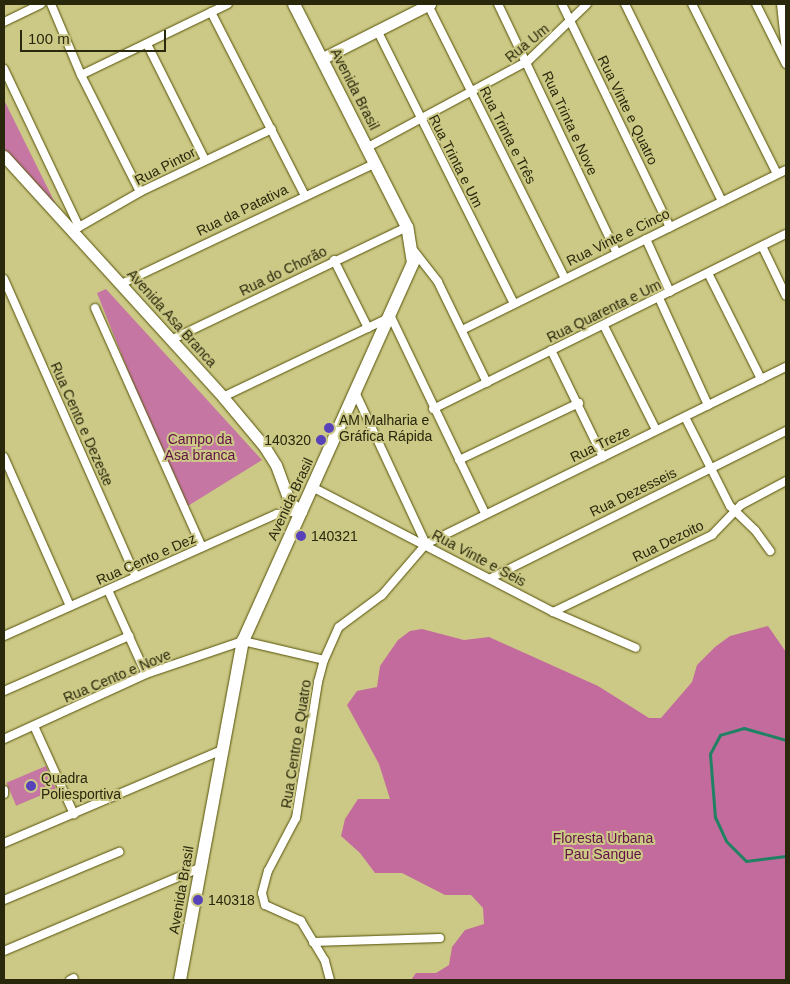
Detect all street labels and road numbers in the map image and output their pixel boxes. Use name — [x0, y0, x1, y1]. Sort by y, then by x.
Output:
street label: Rua Um — [502, 20, 552, 66]
street label: Avenida Brasil — [327, 45, 383, 133]
street label: Rua Vinte e Quatro — [594, 53, 662, 167]
street label: Rua Trinta e Nove — [538, 68, 602, 178]
street label: Rua Trinta e Três — [476, 83, 540, 187]
street label: Rua Trinta e Um — [425, 112, 487, 210]
street label: Rua Pintor — [132, 144, 198, 188]
street label: Rua da Patativa — [194, 181, 290, 239]
street label: Rua Vinte e Cinco — [564, 205, 672, 269]
street label: Rua do Chorão — [237, 243, 329, 299]
street label: Avenida Asa Branca — [123, 265, 221, 371]
street label: Rua Quarenta e Um — [544, 276, 664, 346]
street label: Rua Cento e Dezeste — [47, 359, 117, 489]
street label: Rua Treze — [567, 422, 633, 466]
street label: Avenida Brasil — [264, 455, 316, 543]
street label: Rua Dezesseis — [587, 464, 679, 520]
street label: Rua Dezoito — [630, 517, 706, 565]
street label: Rua Vinte e Seis — [429, 526, 529, 590]
street label: Rua Cento e Dez — [94, 529, 198, 589]
street label: Rua Cento e Nove — [61, 646, 173, 706]
street label: Rua Centro e Quatro — [278, 679, 314, 809]
street label: Avenida Brasil — [165, 845, 197, 935]

